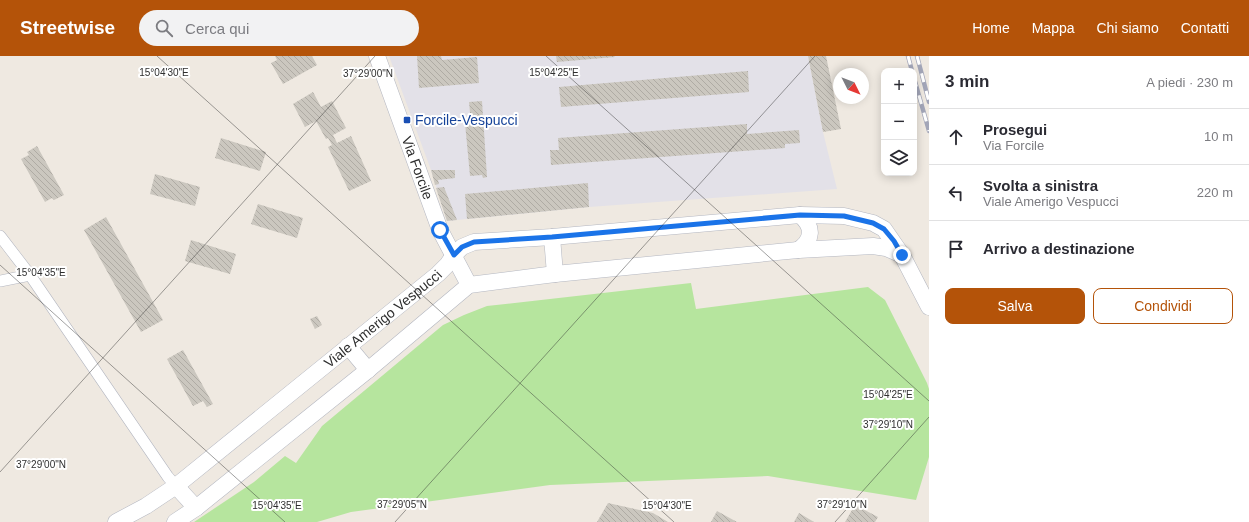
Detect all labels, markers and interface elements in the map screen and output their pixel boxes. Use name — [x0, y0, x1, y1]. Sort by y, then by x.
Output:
search box — [139, 10, 419, 46]
text: Streetwise — [20, 17, 115, 38]
icon: search — [153, 17, 175, 39]
text: Cerca qui — [185, 20, 249, 37]
text: Home — [972, 20, 1010, 36]
text: Mappa — [1032, 20, 1075, 36]
text: Chi siamo — [1097, 20, 1159, 36]
text: Contatti — [1181, 20, 1229, 36]
text: 15°04'30"E — [139, 67, 189, 78]
text: 15°04'25"E — [529, 67, 579, 78]
text: 37°29'00"N — [343, 68, 393, 79]
north arrow — [833, 68, 869, 104]
map controls — [881, 68, 917, 176]
button: + — [881, 68, 917, 104]
text: 3 min — [945, 72, 989, 91]
text: A piedi · 230 m — [1146, 75, 1233, 90]
button: − — [881, 104, 917, 140]
place label: Forcile-Vespucci — [415, 112, 518, 128]
marker: Forcile-Vespucci — [402, 115, 412, 125]
text: Prosegui — [983, 121, 1047, 138]
icon: ahead — [945, 126, 967, 148]
text: 10 m — [1204, 129, 1233, 144]
street label: Via Forcile — [399, 134, 436, 202]
text: Via Forcile — [983, 138, 1044, 153]
button: layers — [881, 140, 917, 176]
text: Svolta a sinistra — [983, 177, 1098, 194]
icon: left — [945, 182, 967, 204]
text: 220 m — [1197, 185, 1233, 200]
text: Viale Amerigo Vespucci — [983, 194, 1119, 209]
route start — [431, 221, 449, 239]
icon: arrive — [945, 238, 967, 260]
text: Arrivo a destinazione — [983, 240, 1135, 257]
route end — [893, 246, 911, 264]
text: 15°04'35"E — [16, 267, 66, 278]
street label: Viale Amerigo Vespucci — [321, 267, 445, 371]
button: Salva — [945, 288, 1085, 324]
button: Condividi — [1093, 288, 1233, 324]
text: 15°04'25"E — [863, 389, 913, 400]
text: 37°29'10"N — [863, 419, 913, 430]
text: 37°29'00"N — [16, 459, 66, 470]
text: 37°29'05"N — [377, 499, 427, 510]
text: 37°29'10"N — [817, 499, 867, 510]
text: 15°04'35"E — [252, 500, 302, 511]
text: 15°04'30"E — [642, 500, 692, 511]

